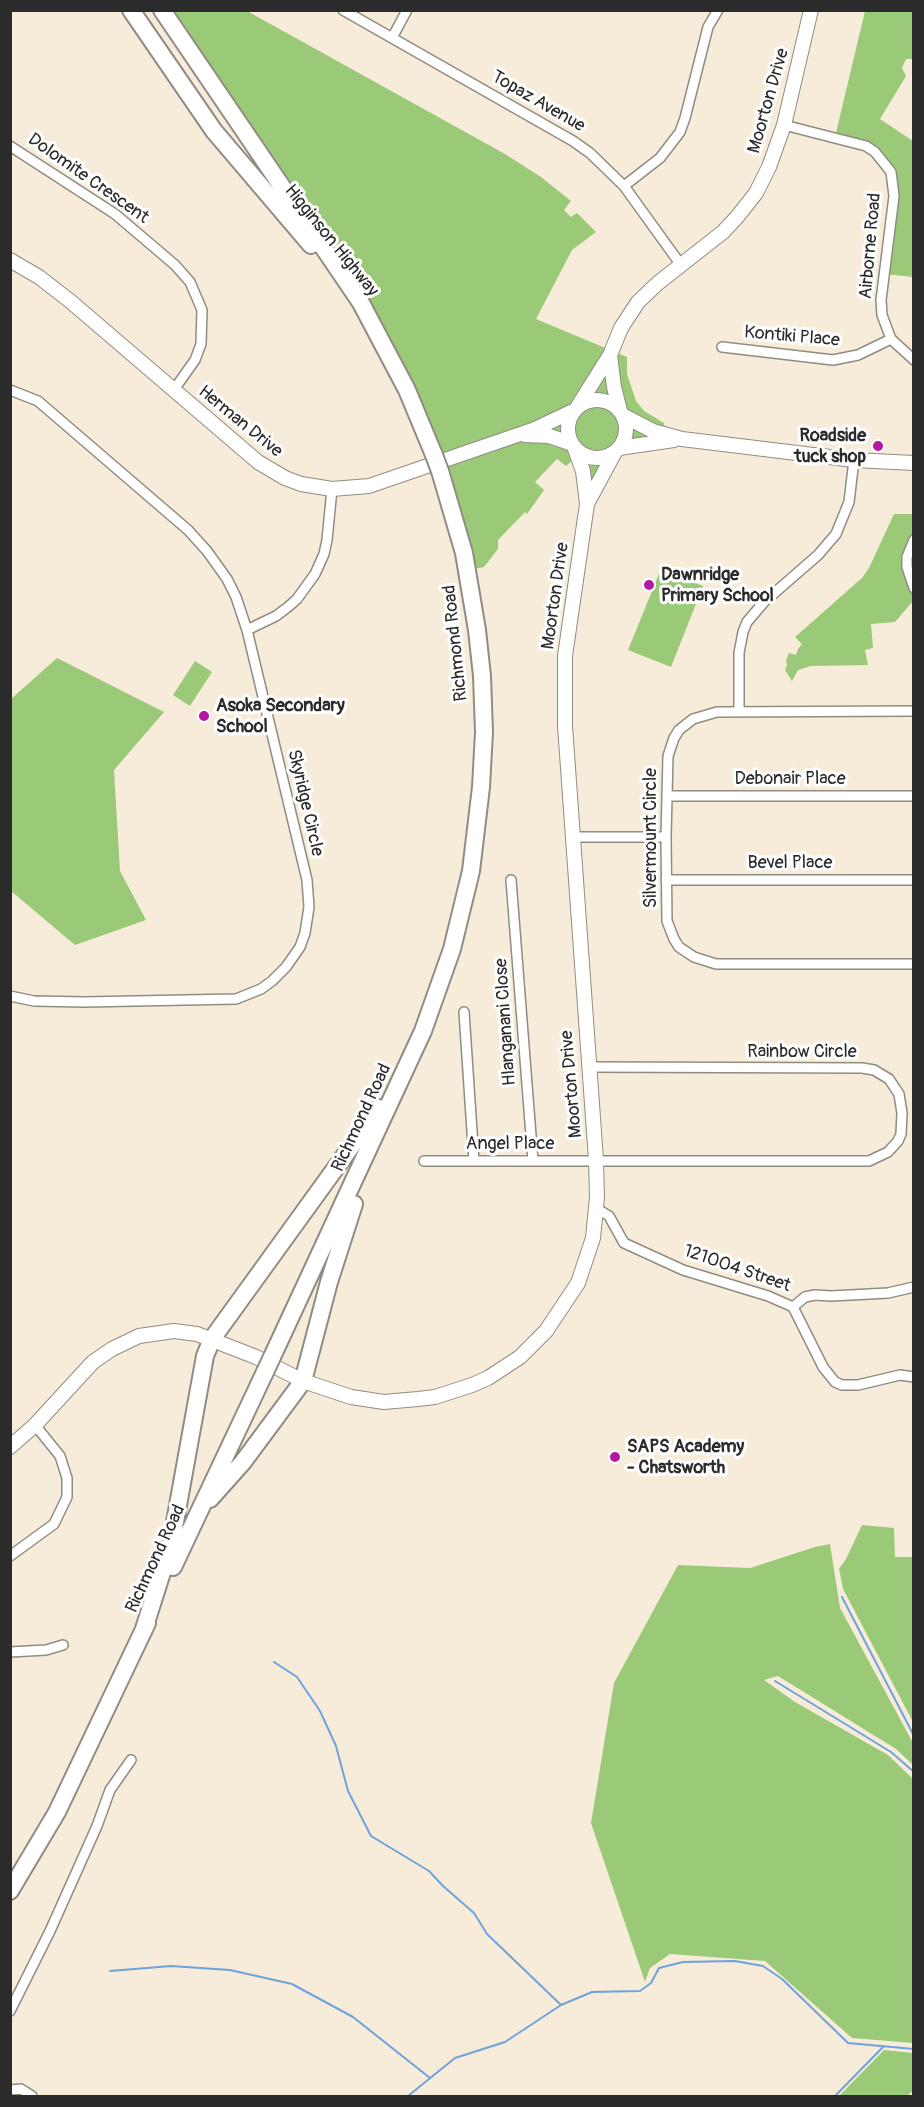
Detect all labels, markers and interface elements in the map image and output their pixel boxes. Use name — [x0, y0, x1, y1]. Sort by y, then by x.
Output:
street label: Moorton Drive — [744, 46, 794, 156]
street label: Topaz Avenue — [487, 67, 589, 137]
street label: Dolomite Crescent — [23, 129, 153, 229]
street label: Higginson Highway — [279, 181, 383, 301]
street label: Airborne Road — [856, 192, 886, 300]
street label: Kontiki Place — [743, 322, 841, 352]
street label: Herman Drive — [193, 381, 287, 463]
place label: Roadside tuck shop — [794, 425, 866, 468]
marker: Roadside tuck shop — [871, 439, 885, 453]
street label: Moorton Drive — [538, 541, 574, 651]
place label: Dawnridge Primary School — [661, 564, 774, 606]
marker: Dawnridge Primary School — [642, 578, 656, 592]
street label: Richmond Road — [439, 584, 473, 702]
place label: Asoka Secondary School — [216, 695, 345, 738]
marker: Asoka Secondary School — [197, 709, 211, 723]
street label: Skyridge Circle — [282, 748, 328, 858]
street label: Silvermount Circle — [640, 768, 662, 908]
street label: Debonair Place — [734, 768, 846, 790]
street label: Bevel Place — [748, 852, 832, 874]
street label: Hlanganani Close — [491, 957, 521, 1087]
street label: Moorton Drive — [557, 1029, 587, 1139]
street label: Rainbow Circle — [747, 1041, 857, 1063]
street label: Richmond Road — [328, 1060, 396, 1176]
street label: Angel Place — [466, 1133, 554, 1155]
street label: 121004 Street — [681, 1241, 793, 1297]
place label: SAPS Academy - Chatsworth — [627, 1436, 744, 1478]
marker: SAPS Academy - Chatsworth — [608, 1450, 622, 1464]
street label: Richmond Road — [122, 1501, 190, 1617]

